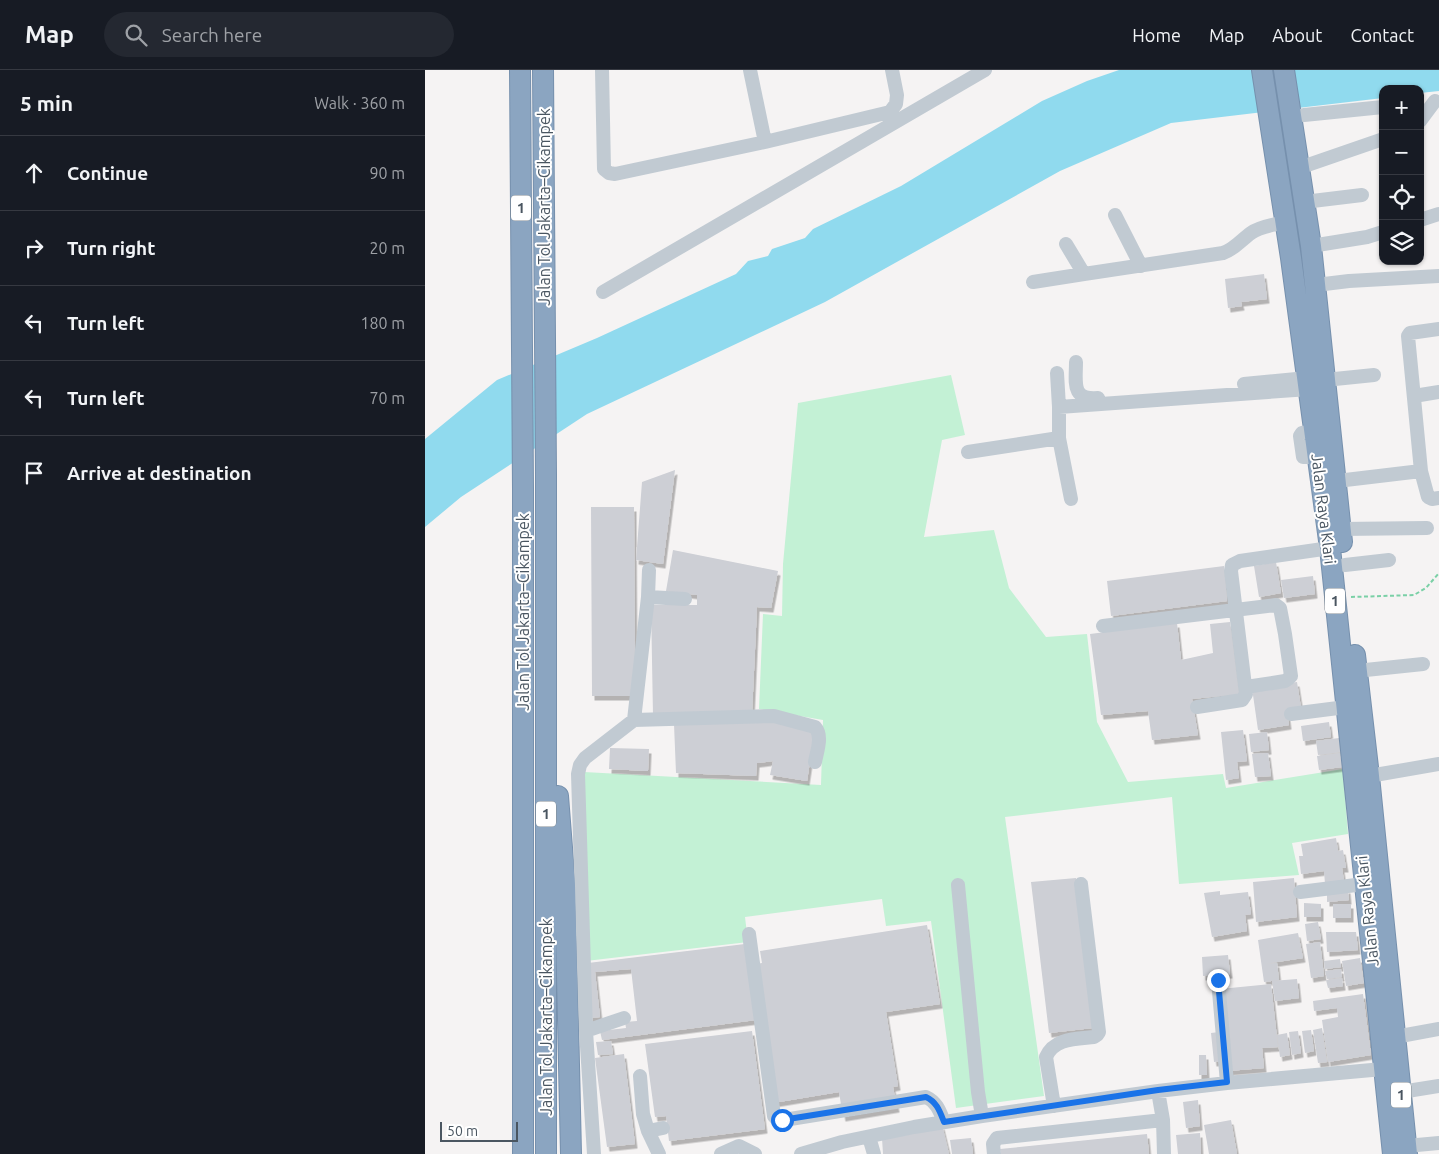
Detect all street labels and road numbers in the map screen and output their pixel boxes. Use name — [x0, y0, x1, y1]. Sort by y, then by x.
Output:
street label: Jalan Tol Jakarta–Cikampek — [535, 108, 553, 306]
road number: 1 — [511, 196, 531, 220]
street label: Jalan Raya Klari — [1308, 453, 1340, 565]
street label: Jalan Tol Jakarta–Cikampek — [514, 513, 532, 711]
road number: 1 — [1325, 588, 1345, 614]
road number: 1 — [536, 802, 556, 826]
street label: Jalan Raya Klari — [1352, 855, 1382, 967]
street label: Jalan Tol Jakarta–Cikampek — [537, 918, 555, 1116]
road number: 1 — [1391, 1082, 1411, 1108]

